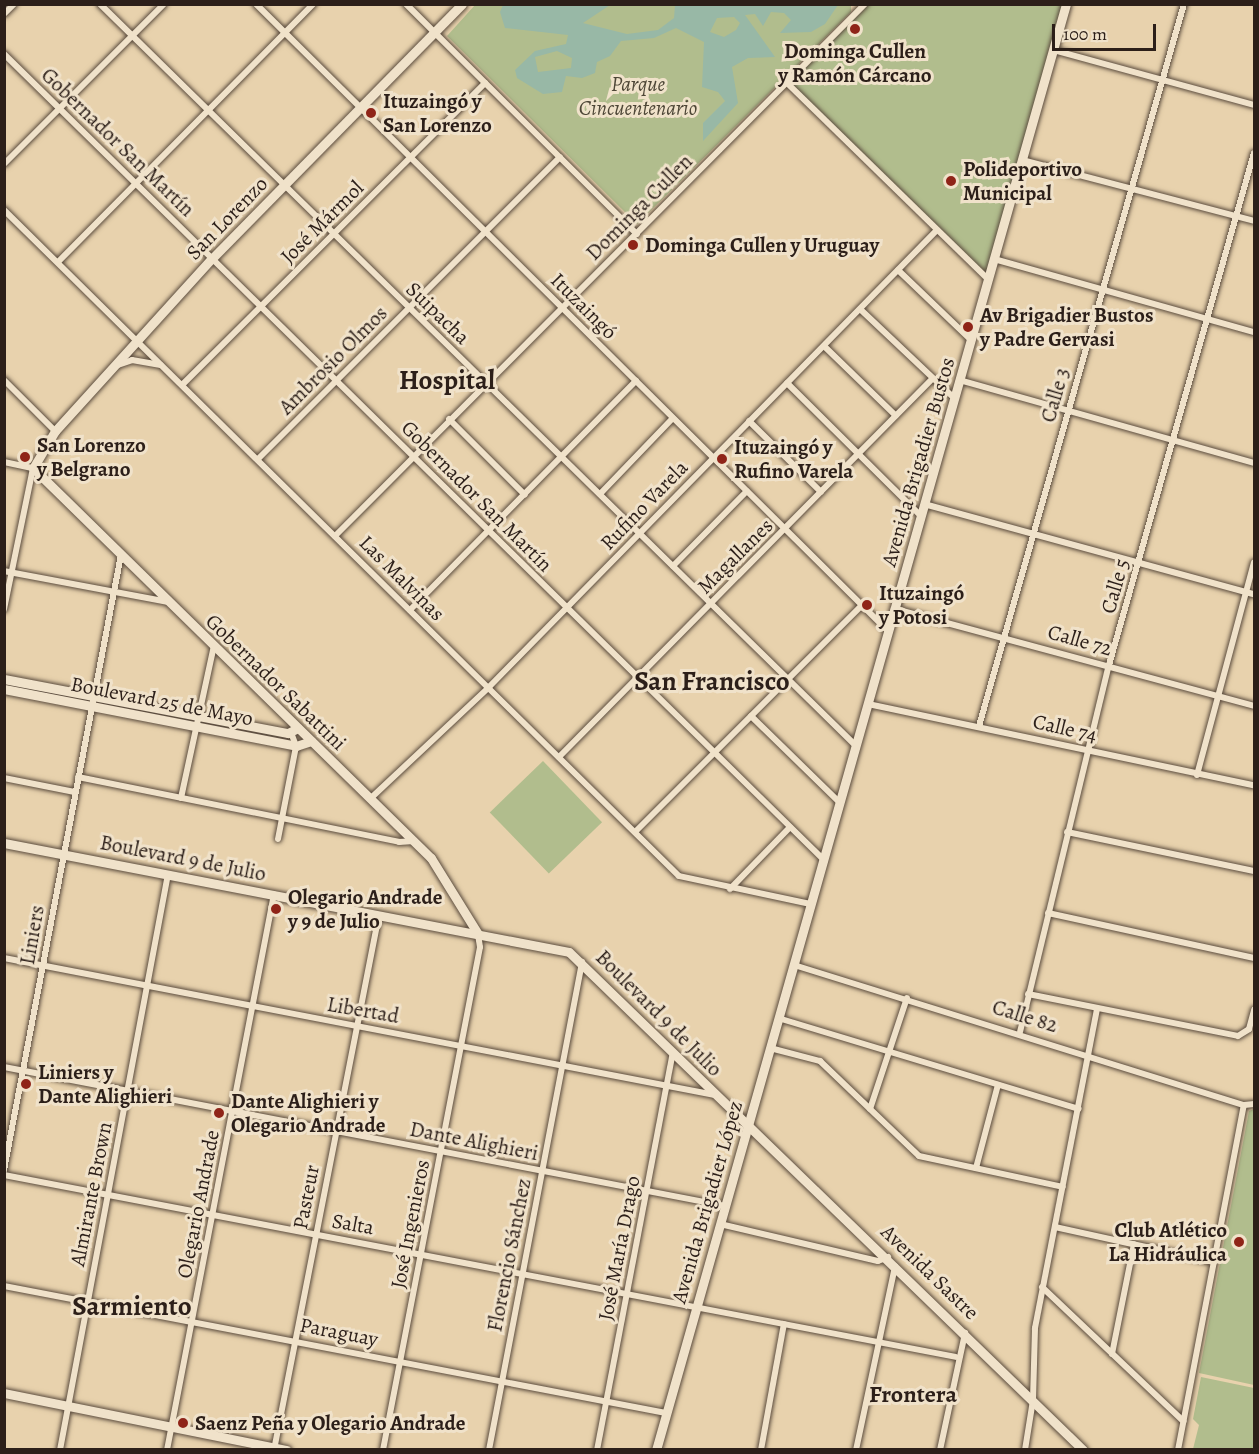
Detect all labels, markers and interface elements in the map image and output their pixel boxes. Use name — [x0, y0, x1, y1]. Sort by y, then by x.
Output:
scale bar — [1055, 12, 1158, 50]
marker: Dominga Cullen y Ramón Cárcano — [848, 22, 862, 36]
text: 100 m — [1063, 22, 1107, 46]
place label: Dominga Cullen y Ramón Cárcano — [778, 38, 932, 88]
street label: Gobernador San Martín — [36, 62, 200, 222]
park label: Parque Cincuentenario — [579, 71, 697, 121]
place label: Ituzaingó y San Lorenzo — [383, 88, 492, 138]
marker: Ituzaingó y San Lorenzo — [364, 106, 378, 120]
street label: Dominga Cullen — [581, 149, 697, 265]
place label: Polideportivo Municipal — [963, 156, 1082, 206]
street label: San Lorenzo — [181, 171, 273, 265]
marker: Polideportivo Municipal — [944, 174, 958, 188]
street label: José Mármol — [275, 175, 369, 269]
place label: Dominga Cullen y Uruguay — [645, 232, 879, 258]
marker: Dominga Cullen y Uruguay — [626, 238, 640, 252]
street label: Ituzaingó — [545, 267, 623, 345]
street label: Suipacha — [401, 276, 475, 350]
street label: Ambrosio Olmos — [273, 300, 393, 420]
place label: Av Brigadier Bustos y Padre Gervasi — [980, 302, 1153, 352]
marker: Av Brigadier Bustos y Padre Gervasi — [961, 320, 975, 334]
street label: Avenida Brigadier Bustos — [876, 355, 960, 569]
district label: Hospital — [399, 365, 495, 397]
street label: Calle 3 — [1035, 365, 1075, 425]
street label: Gobernador San Martín — [396, 415, 558, 577]
place label: San Lorenzo y Belgrano — [37, 432, 146, 482]
place label: Ituzaingó y Rufino Varela — [734, 434, 853, 484]
marker: San Lorenzo y Belgrano — [18, 450, 32, 464]
marker: Ituzaingó y Rufino Varela — [715, 452, 729, 466]
street label: Rufino Varela — [595, 455, 693, 555]
street label: Magallanes — [692, 513, 778, 599]
street label: Las Malvinas — [354, 530, 450, 626]
street label: Calle 5 — [1095, 556, 1135, 616]
place label: Ituzaingó y Potosi — [879, 580, 964, 630]
marker: Ituzaingó y Potosi — [860, 598, 874, 612]
street label: Gobernador Sabattini — [201, 608, 351, 756]
street label: Calle 72 — [1045, 619, 1115, 661]
district label: San Francisco — [634, 666, 790, 698]
street label: Boulevard 25 de Mayo — [69, 671, 255, 731]
street label: Calle 74 — [1030, 708, 1100, 748]
street label: Boulevard 9 de Julio — [98, 830, 268, 886]
place label: Olegario Andrade y 9 de Julio — [288, 884, 442, 934]
marker: Olegario Andrade y 9 de Julio — [269, 902, 283, 916]
street label: Liniers — [14, 903, 50, 967]
street label: Boulevard 9 de Julio — [591, 945, 727, 1081]
street label: Libertad — [325, 991, 401, 1029]
street label: Calle 82 — [989, 994, 1061, 1038]
place label: Liniers y Dante Alighieri — [38, 1059, 172, 1109]
marker: Liniers y Dante Alighieri — [19, 1077, 33, 1091]
place label: Dante Alighieri y Olegario Andrade — [231, 1088, 385, 1138]
street label: Avenida Brigadier López — [666, 1098, 748, 1306]
marker: Dante Alighieri y Olegario Andrade — [212, 1106, 226, 1120]
street label: Dante Alighieri — [408, 1116, 540, 1166]
street label: Almirante Brown — [65, 1120, 117, 1268]
street label: Olegario Andrade — [171, 1128, 225, 1280]
street label: José Ingenieros — [385, 1157, 435, 1291]
street label: Pasteur — [287, 1163, 325, 1231]
street label: José María Drago — [593, 1173, 645, 1323]
street label: Florencio Sánchez — [482, 1176, 536, 1334]
street label: Salta — [330, 1208, 376, 1240]
place label: Club Atlético La Hidráulica — [1109, 1217, 1227, 1267]
street label: Avenida Sastre — [876, 1219, 984, 1325]
marker: Club Atlético La Hidráulica — [1232, 1235, 1246, 1249]
district label: Sarmiento — [72, 1291, 192, 1323]
street label: Paraguay — [298, 1312, 380, 1352]
district label: Frontera — [869, 1381, 957, 1409]
place label: Saenz Peña y Olegario Andrade — [195, 1410, 466, 1436]
marker: Saenz Peña y Olegario Andrade — [176, 1416, 190, 1430]

